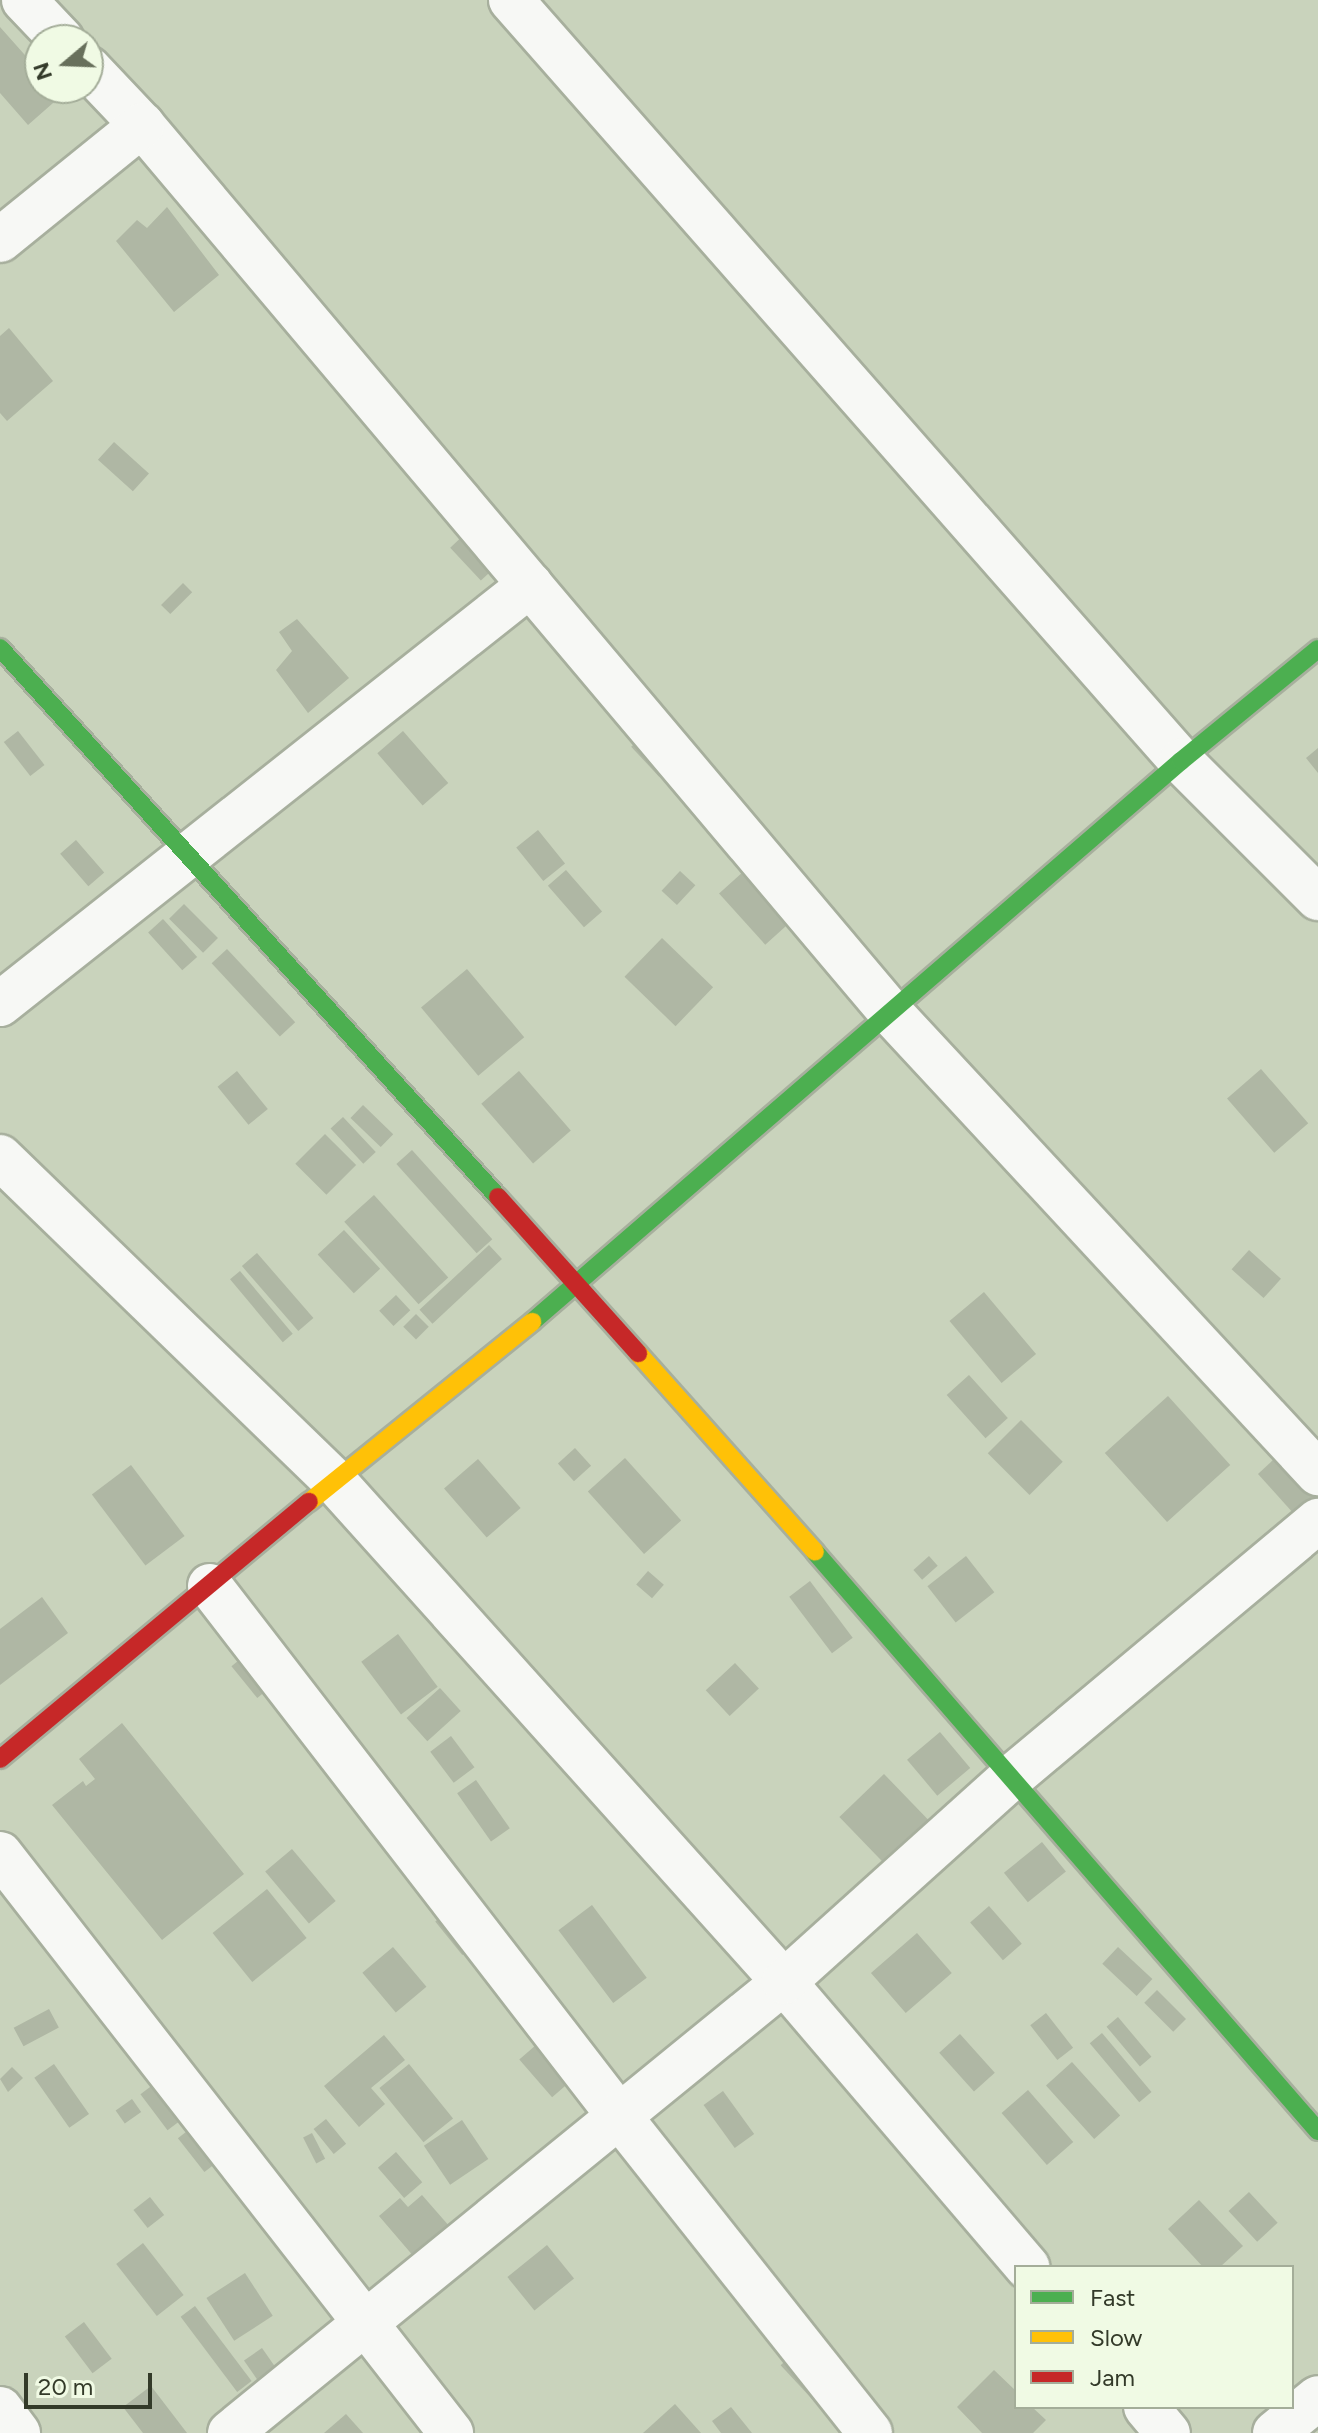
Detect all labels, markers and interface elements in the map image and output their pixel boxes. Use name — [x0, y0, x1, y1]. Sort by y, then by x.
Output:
north arrow — [24, 24, 104, 104]
text: N — [27, 59, 58, 84]
legend — [1014, 2265, 1294, 2409]
text: Fast — [1090, 2283, 1135, 2312]
text: Slow — [1090, 2323, 1142, 2352]
scale bar — [28, 2357, 156, 2407]
text: Jam — [1090, 2363, 1135, 2392]
text: 20 m — [38, 2372, 93, 2401]

